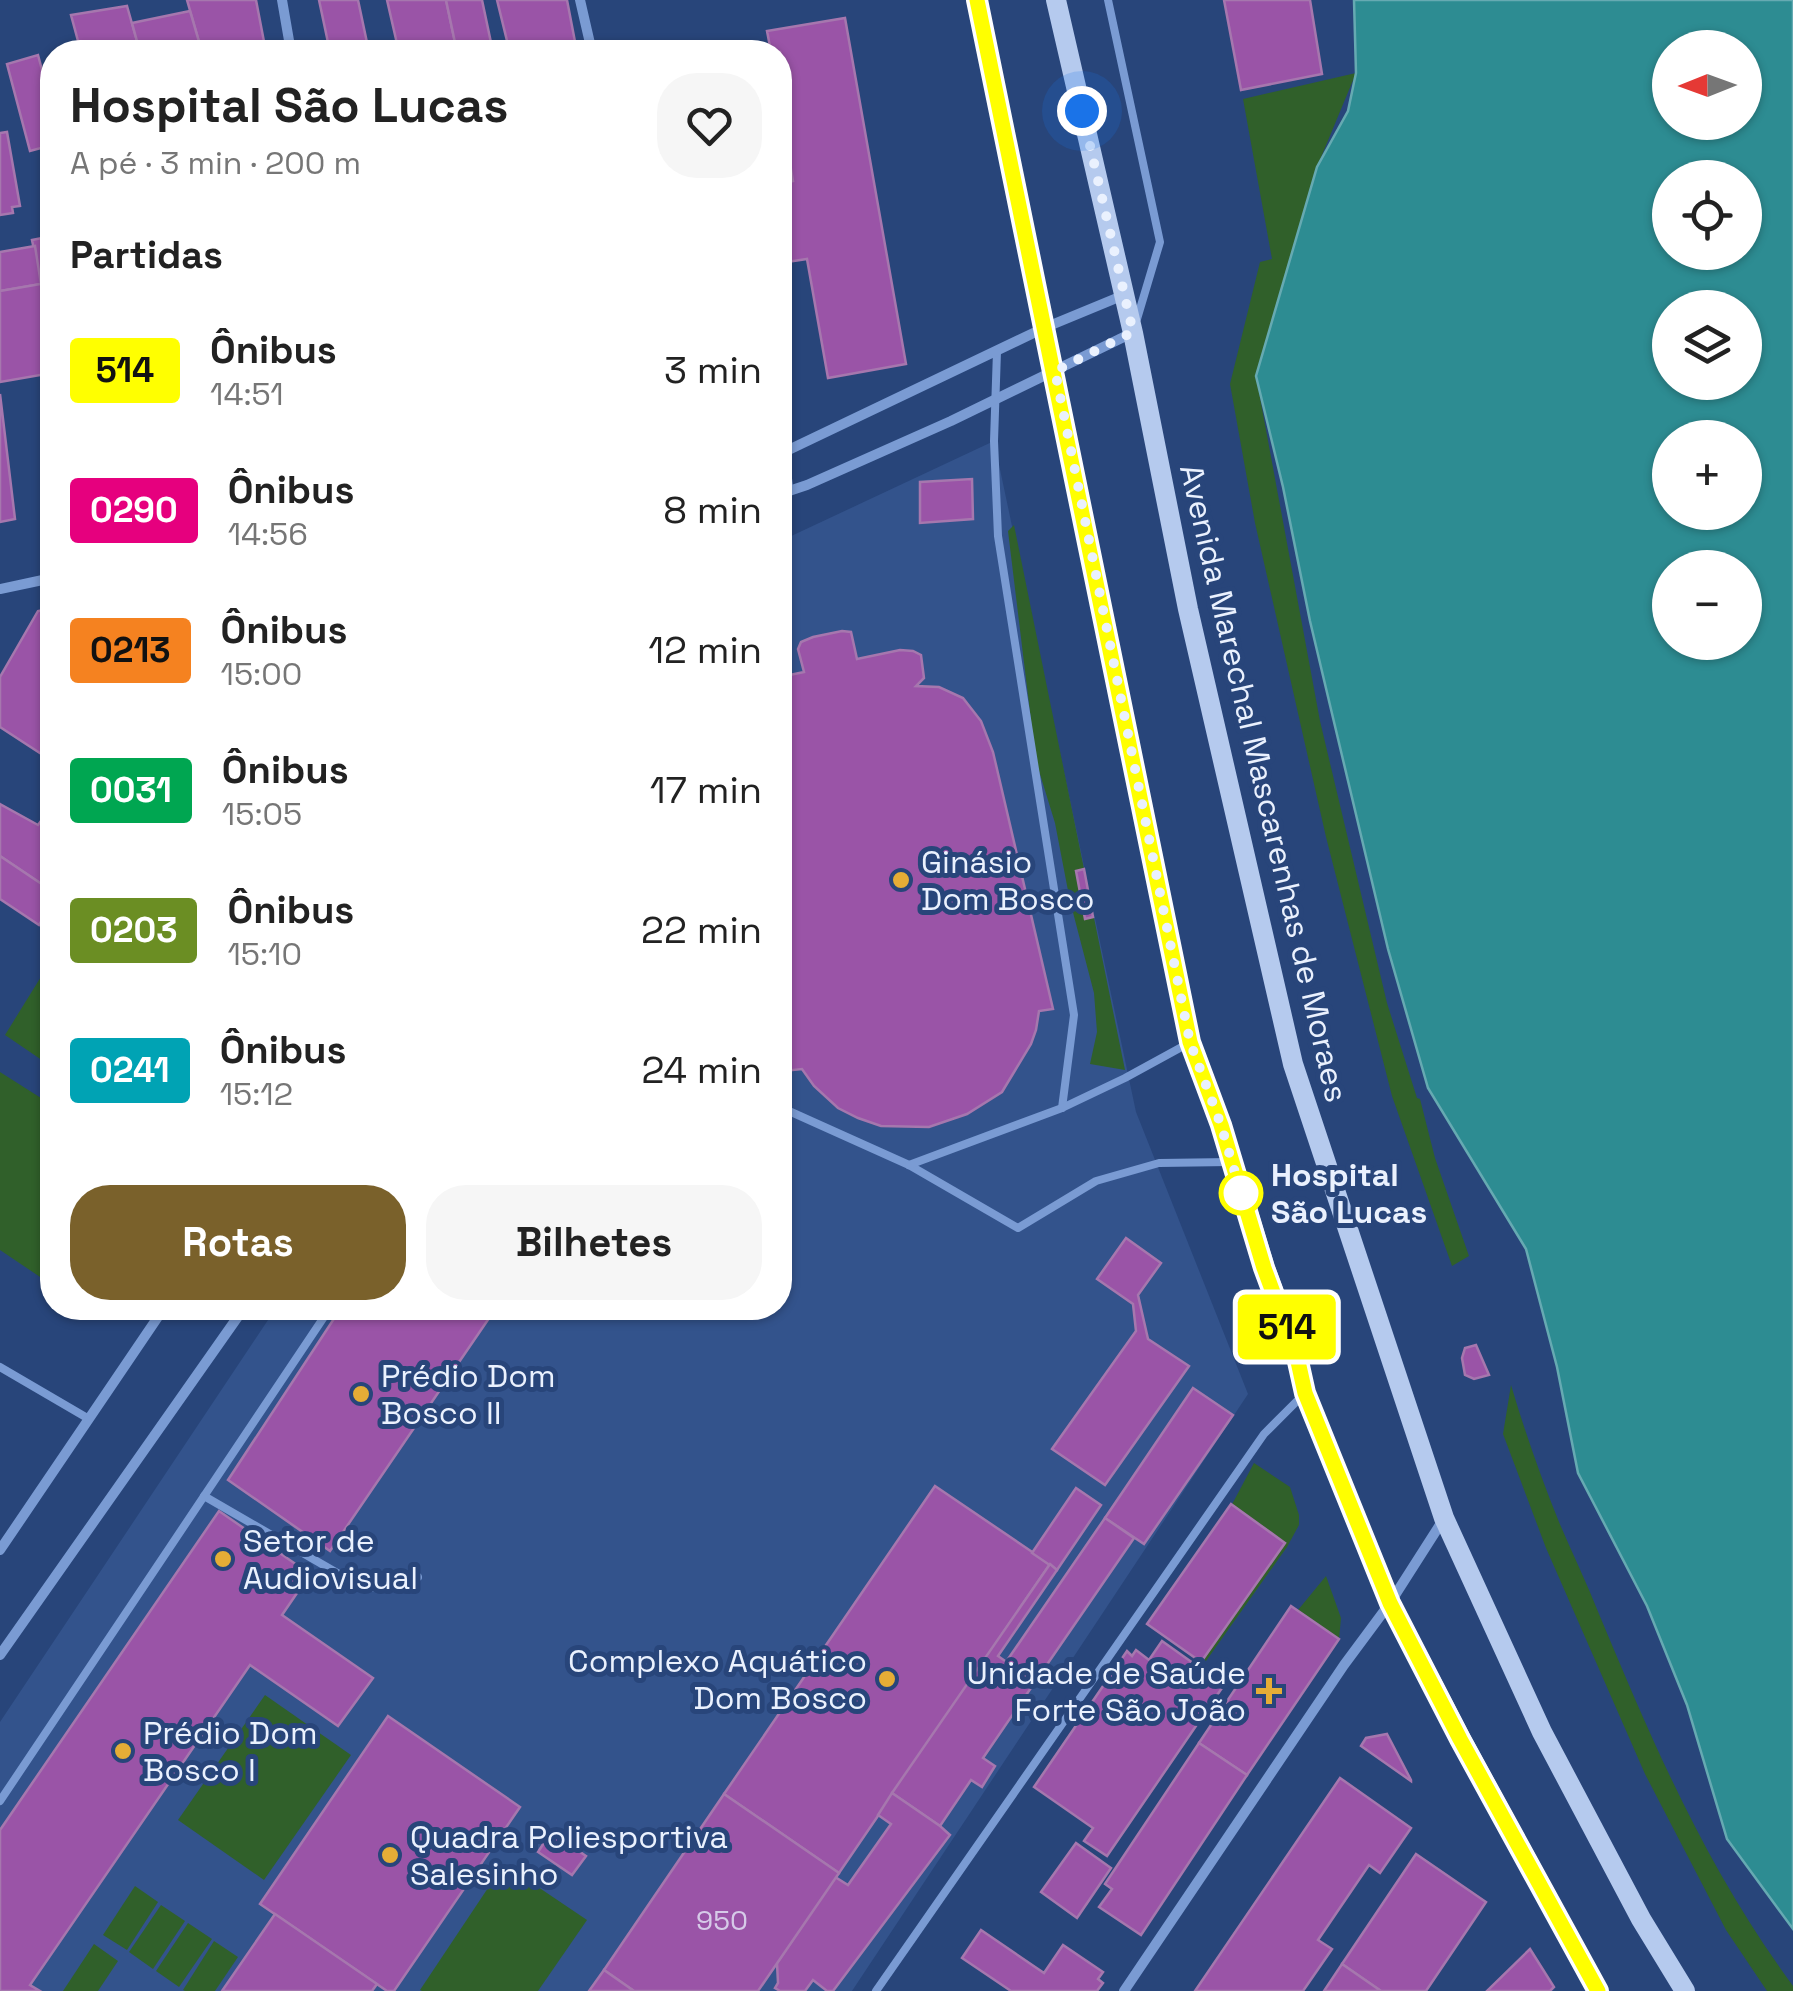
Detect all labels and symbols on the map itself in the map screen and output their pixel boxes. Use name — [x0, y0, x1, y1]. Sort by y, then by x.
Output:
north arrow — [1652, 30, 1762, 140]
your location — [1057, 86, 1107, 136]
street label: Avenida Marechal Mascarenhas de Moraes — [1171, 460, 1357, 1106]
place label: Ginásio Dom Bosco — [921, 842, 1094, 919]
marker: Ginásio Dom Bosco — [890, 869, 912, 891]
place label: Hospital São Lucas — [1271, 1155, 1427, 1232]
marker: Hospital São Lucas — [1220, 1172, 1262, 1214]
line badge: 514 — [1230, 1294, 1344, 1360]
place label: Prédio Dom Bosco II — [381, 1356, 556, 1433]
marker: Prédio Dom Bosco II — [350, 1383, 372, 1405]
place label: Setor de Audiovisual — [243, 1521, 418, 1598]
marker: Setor de Audiovisual — [212, 1548, 234, 1570]
place label: Complexo Aquático Dom Bosco — [568, 1641, 867, 1718]
place label: Unidade de Saúde Forte São João — [966, 1653, 1246, 1730]
marker: Complexo Aquático Dom Bosco — [876, 1668, 898, 1690]
marker: Unidade de Saúde Forte São João — [1256, 1678, 1282, 1704]
place label: Prédio Dom Bosco I — [143, 1713, 318, 1790]
marker: Prédio Dom Bosco I — [112, 1740, 134, 1762]
place label: Quadra Poliesportiva Salesinho — [410, 1817, 728, 1894]
marker: Quadra Poliesportiva Salesinho — [379, 1844, 401, 1866]
house number: 950 — [696, 1902, 748, 1938]

